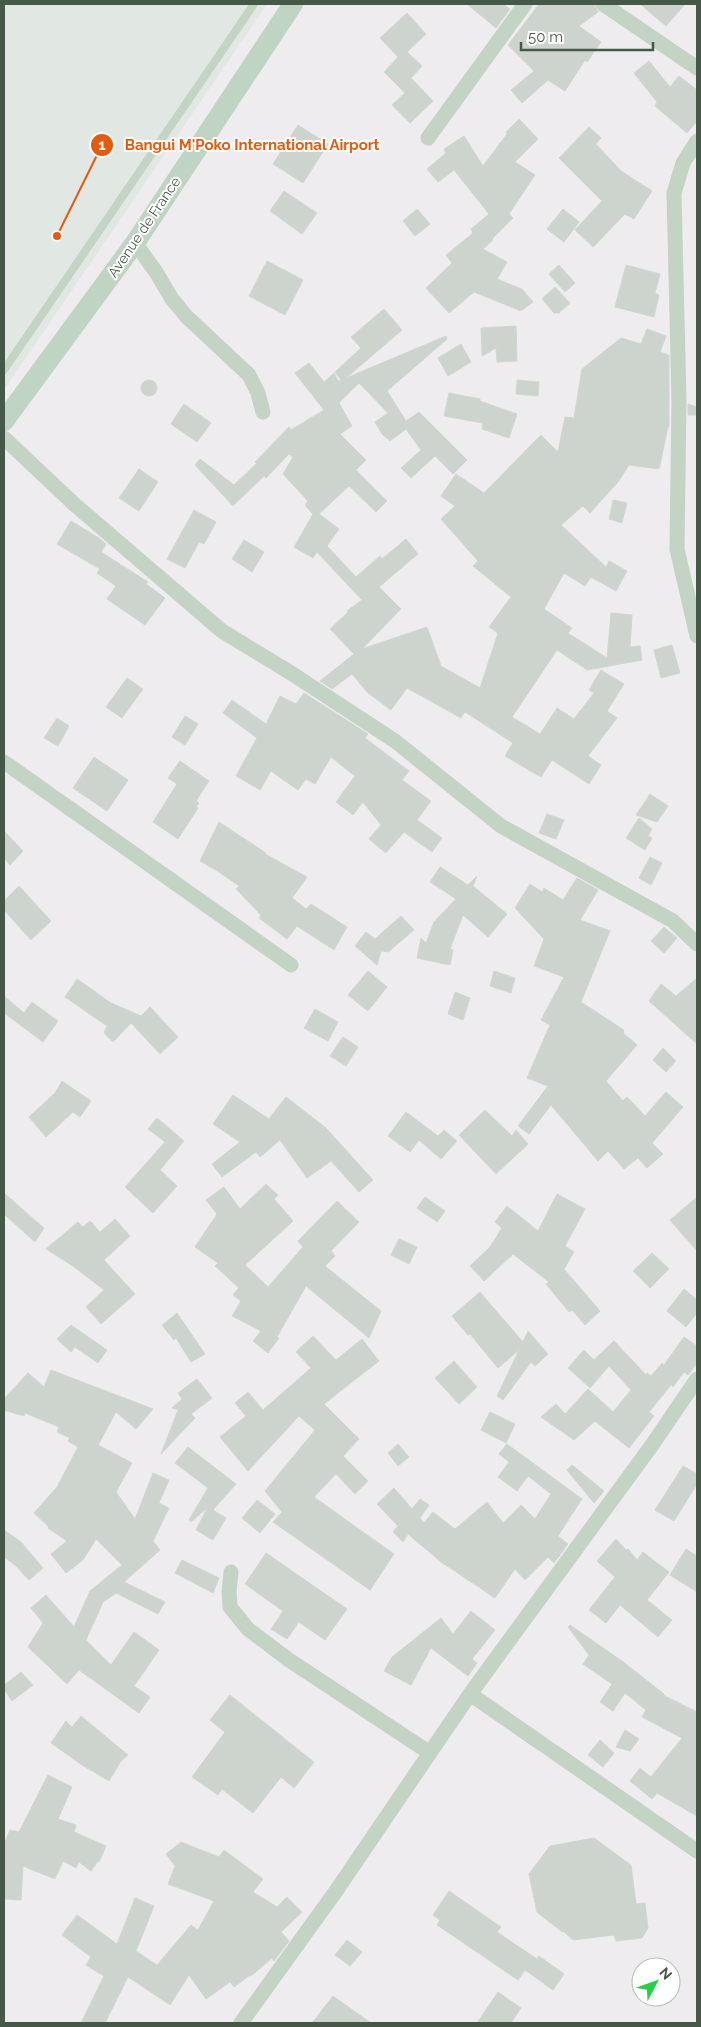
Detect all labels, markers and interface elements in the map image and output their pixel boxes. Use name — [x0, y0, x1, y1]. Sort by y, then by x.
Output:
scale bar — [521, 20, 654, 52]
text: 50 m — [528, 28, 563, 46]
callout: Bangui M'Poko International Airport — [89, 130, 389, 160]
text: 1 — [98, 136, 106, 154]
text: Bangui M'Poko International Airport — [125, 136, 380, 154]
street label: Avenue de France — [105, 174, 183, 280]
north arrow — [631, 1957, 681, 2007]
text: N — [656, 1964, 675, 1983]

